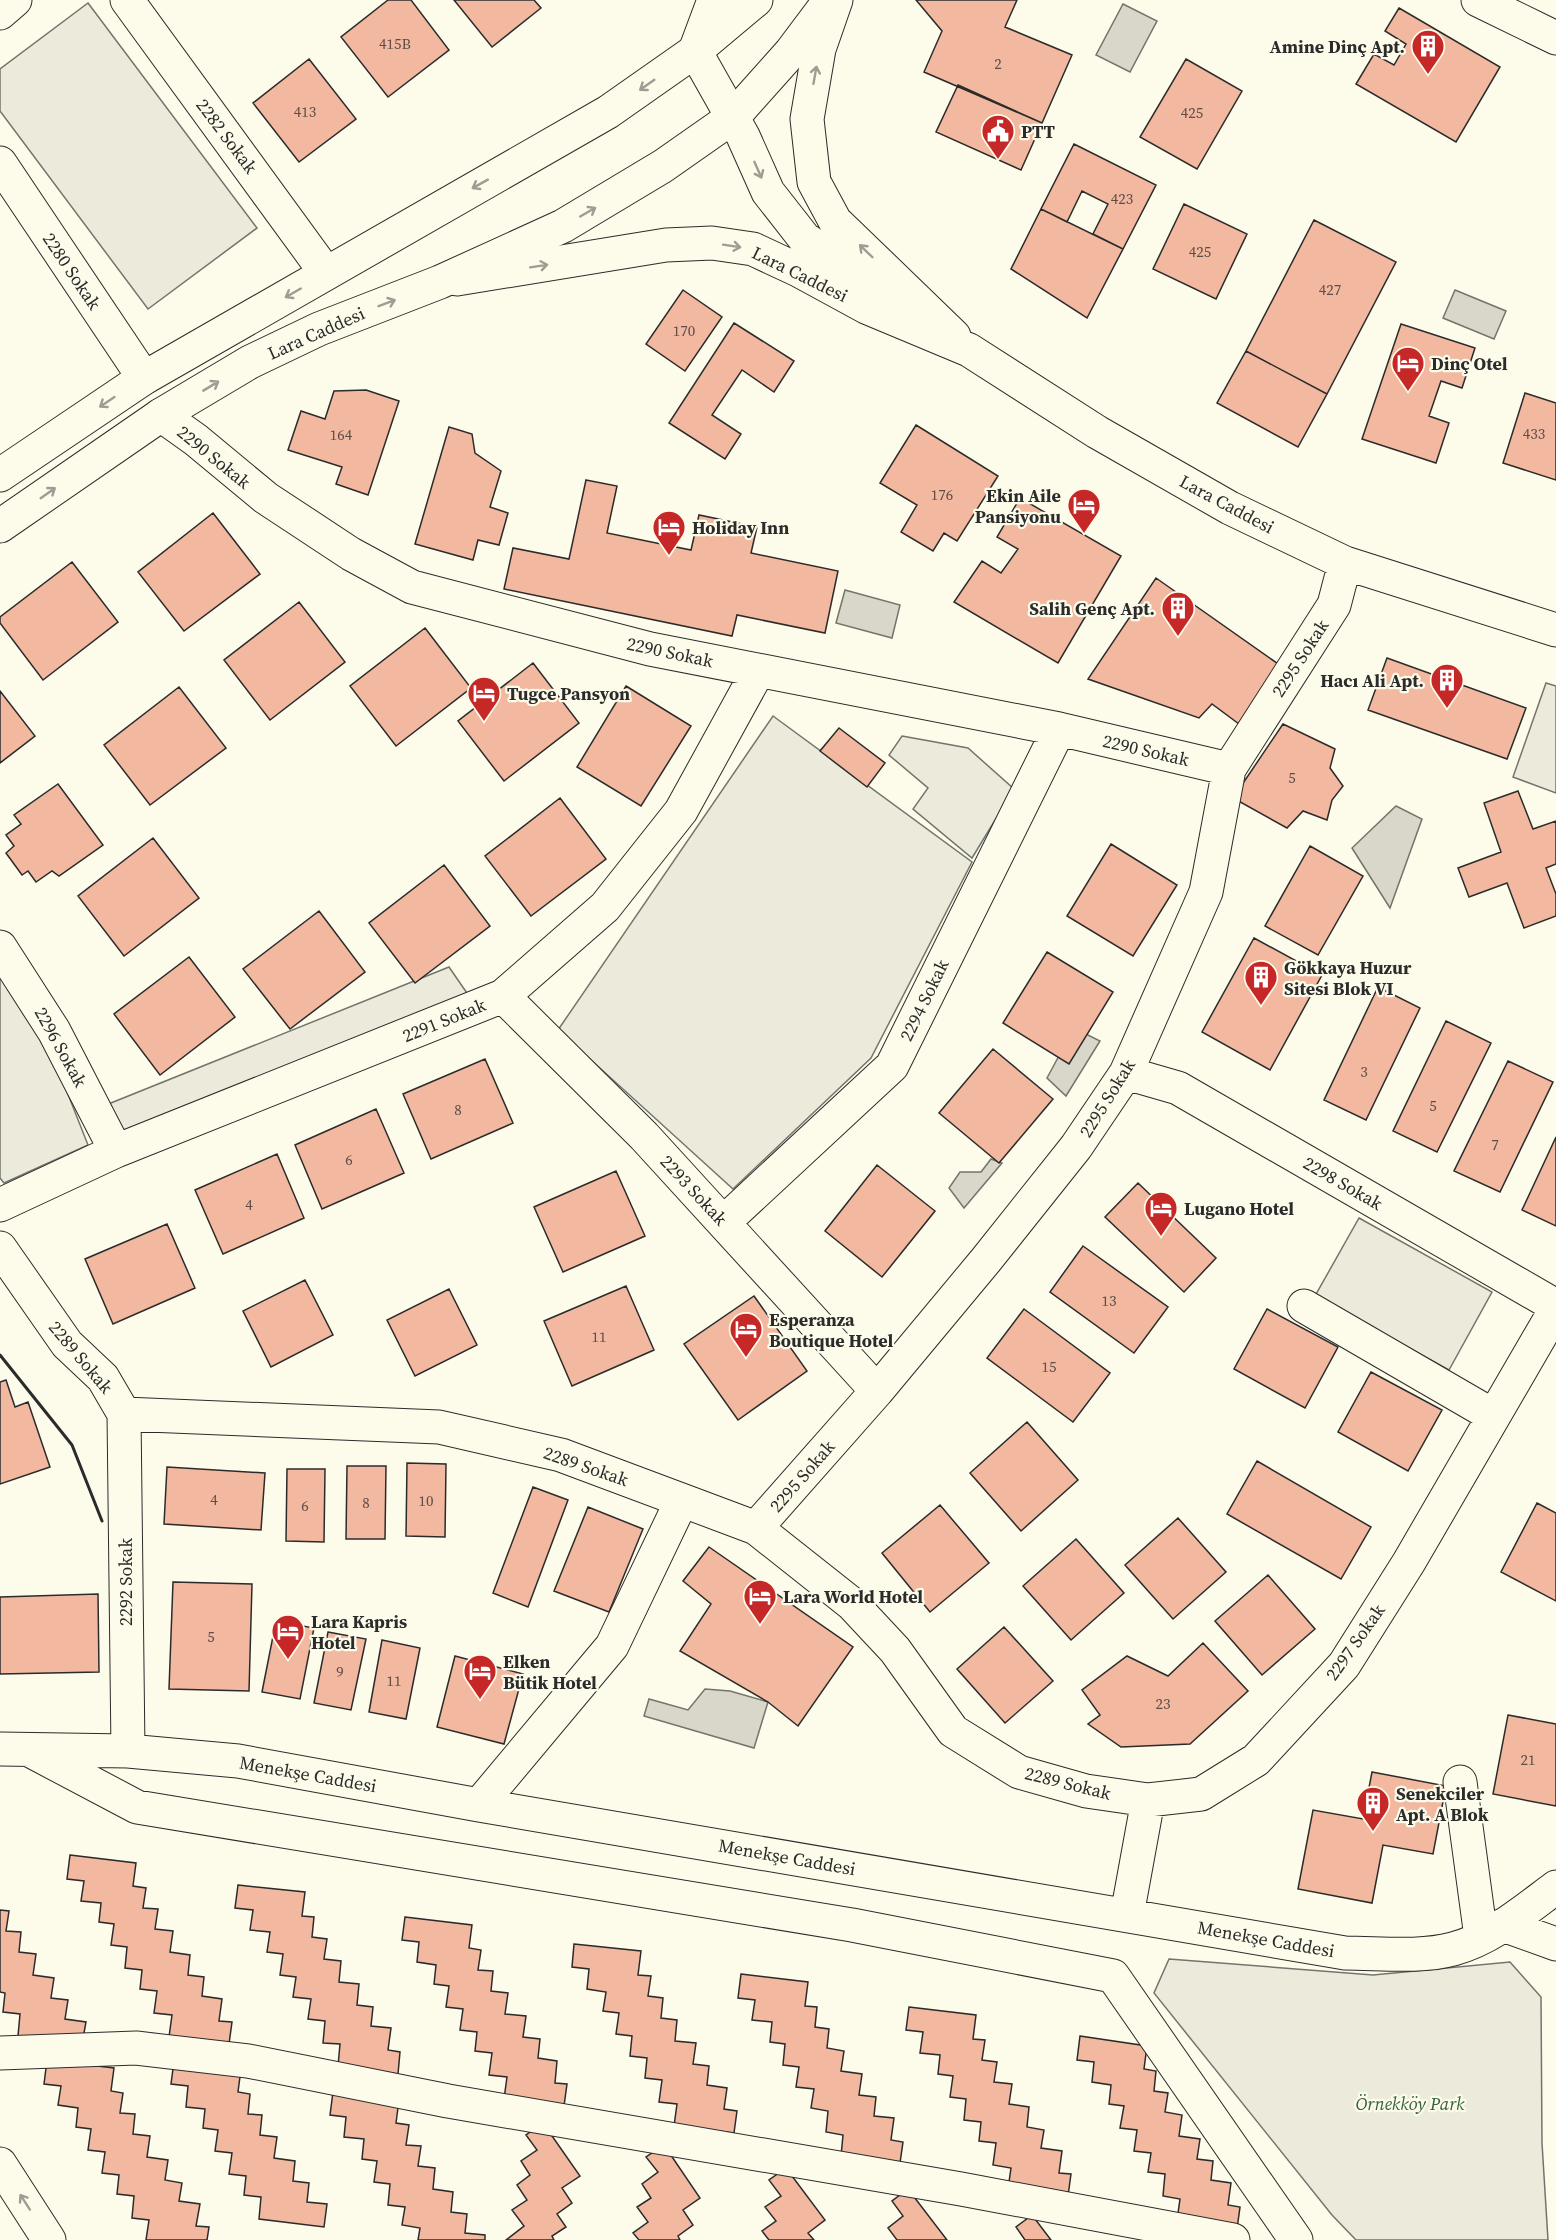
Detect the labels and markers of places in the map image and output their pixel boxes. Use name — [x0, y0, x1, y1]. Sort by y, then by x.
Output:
building icon: Amine Dinç Apt. — [1410, 28, 1446, 75]
place label: Amine Dinç Apt. — [1270, 34, 1405, 59]
public building icon: PTT — [980, 113, 1016, 160]
place label: PTT — [1021, 119, 1056, 144]
hotel icon: Dinç Otel — [1390, 345, 1426, 392]
place label: Dinç Otel — [1431, 351, 1508, 376]
place label: Ekin Aile Pansiyonu — [975, 483, 1061, 529]
hotel icon: Ekin Aile Pansiyonu — [1066, 487, 1102, 534]
hotel icon: Holiday Inn — [651, 509, 687, 556]
place label: Holiday Inn — [692, 515, 789, 540]
building icon: Salih Genç Apt. — [1160, 590, 1196, 637]
place label: Salih Genç Apt. — [1029, 596, 1155, 621]
building icon: Hacı Ali Apt. — [1429, 662, 1465, 709]
place label: Hacı Ali Apt. — [1320, 668, 1424, 693]
hotel icon: Tugce Pansyon — [466, 675, 502, 722]
place label: Tugce Pansyon — [507, 681, 630, 706]
place label: Gökkaya Huzur Sitesi Blok VI — [1284, 955, 1412, 1001]
building icon: Gökkaya Huzur Sitesi Blok VI — [1243, 959, 1279, 1006]
hotel icon: Lugano Hotel — [1143, 1190, 1179, 1237]
place label: Lugano Hotel — [1184, 1196, 1294, 1221]
place label: Esperanza Boutique Hotel — [769, 1307, 893, 1353]
hotel icon: Esperanza Boutique Hotel — [728, 1311, 764, 1358]
hotel icon: Lara World Hotel — [742, 1578, 778, 1625]
place label: Lara World Hotel — [783, 1584, 923, 1609]
place label: Lara Kapris Hotel — [311, 1609, 407, 1655]
hotel icon: Lara Kapris Hotel — [270, 1613, 306, 1660]
place label: Elken Bütik Hotel — [503, 1649, 597, 1695]
hotel icon: Elken Bütik Hotel — [462, 1653, 498, 1700]
place label: Senekciler Apt. A Blok — [1396, 1781, 1489, 1827]
building icon: Senekciler Apt. A Blok — [1355, 1785, 1391, 1832]

